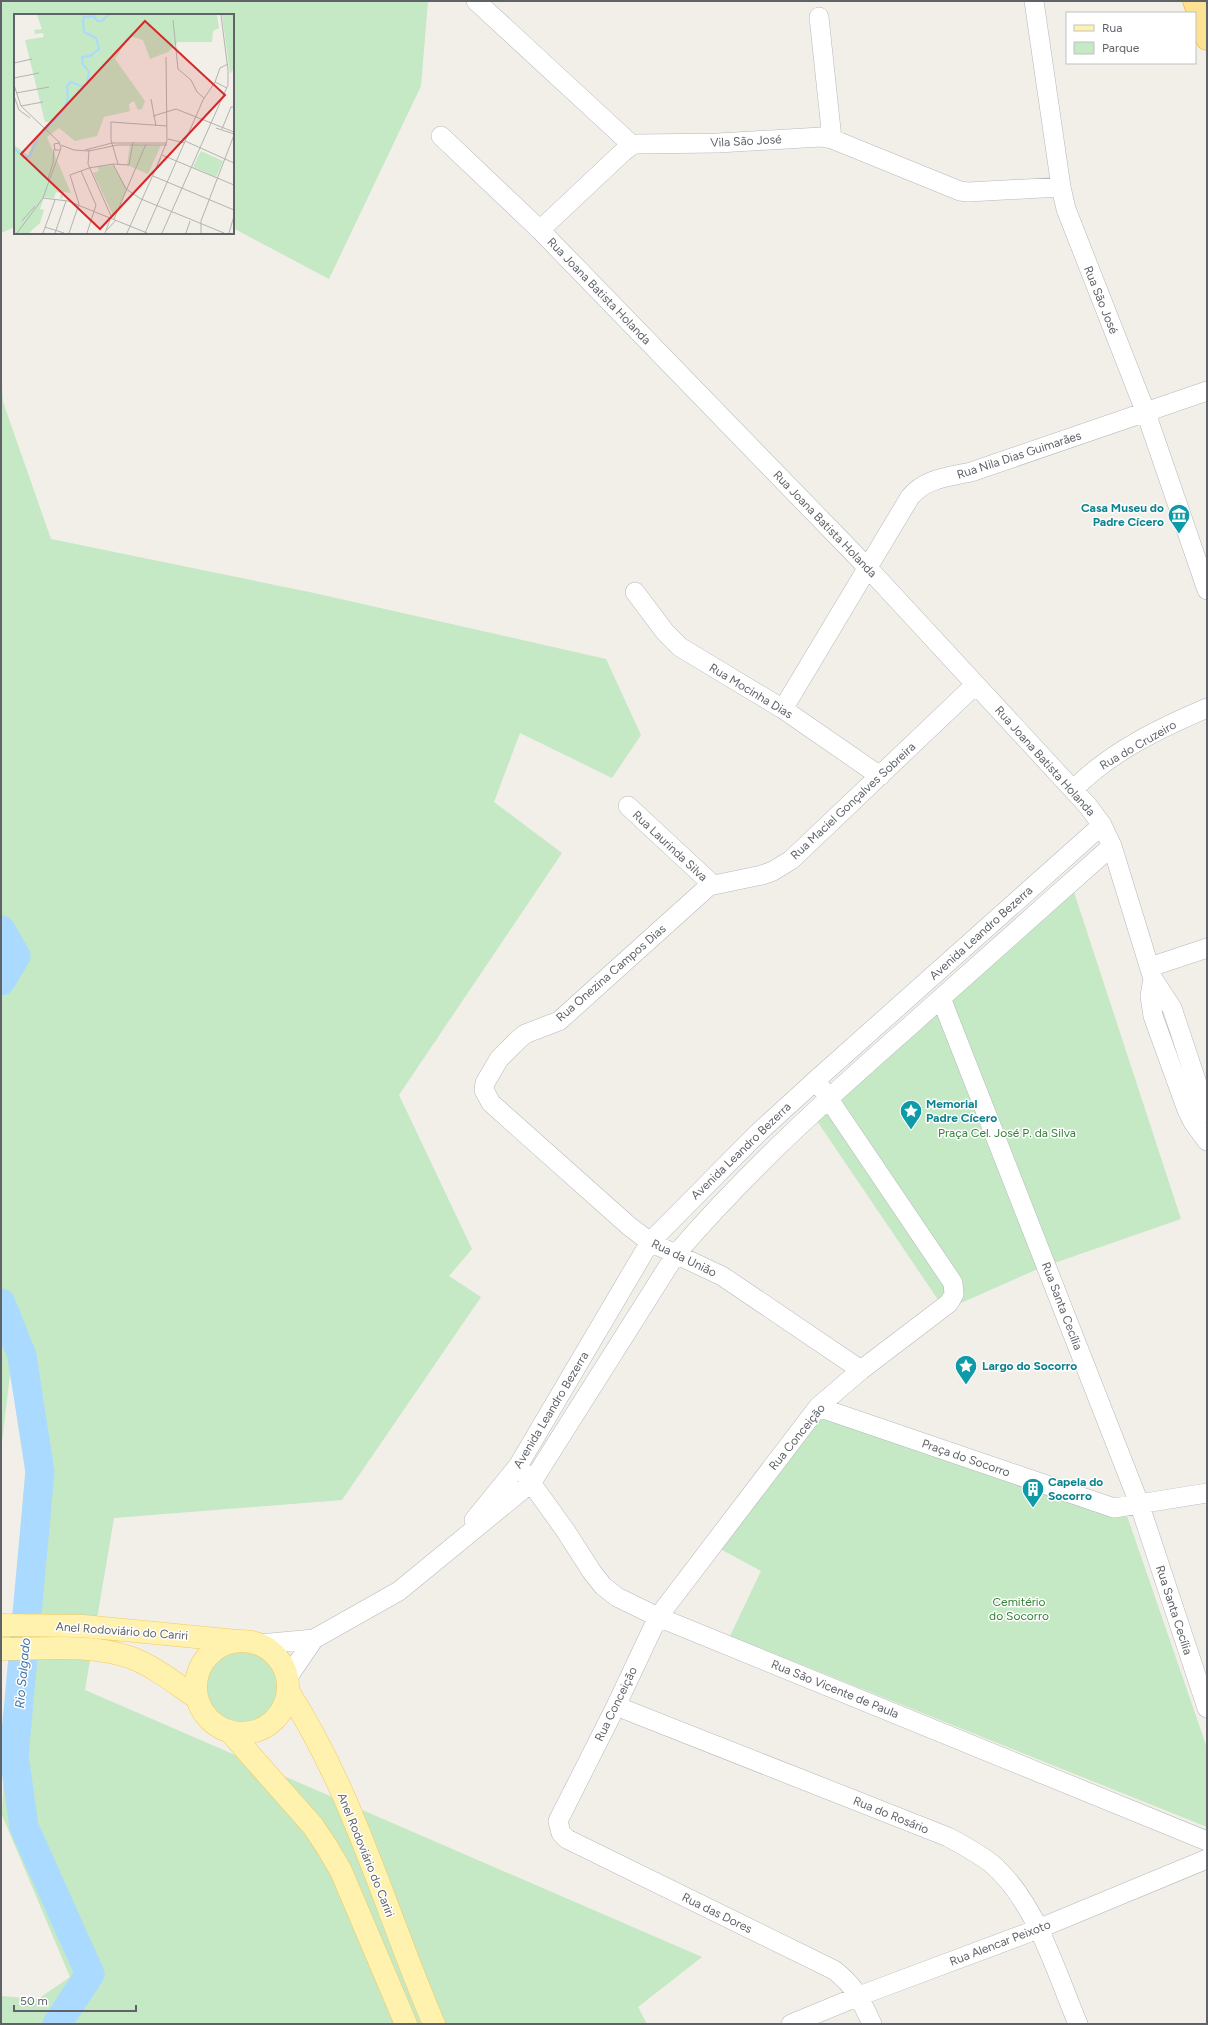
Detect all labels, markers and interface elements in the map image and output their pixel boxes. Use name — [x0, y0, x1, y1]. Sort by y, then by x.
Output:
legend — [1066, 12, 1196, 64]
inset map — [14, 14, 234, 234]
text: Rua — [1102, 21, 1122, 35]
text: Parque — [1102, 41, 1140, 55]
street label: Vila São José — [710, 132, 783, 150]
street label: Rua Joana Batista Holanda — [544, 235, 654, 347]
street label: Rua São José — [1081, 264, 1121, 336]
street label: Rua Nila Dias Guimarães — [955, 428, 1083, 482]
street label: Rua Joana Batista Holanda — [770, 468, 880, 580]
place label: Casa Museu do Padre Cícero — [1081, 501, 1164, 529]
museum icon: Casa Museu do Padre Cícero — [1166, 502, 1192, 535]
street label: Rua Mocinha Dias — [707, 661, 796, 722]
street label: Rua Joana Batista Holanda — [992, 703, 1098, 819]
street label: Rua do Cruzeiro — [1097, 717, 1179, 773]
street label: Rua Maciel Gonçalves Sobreira — [788, 740, 918, 862]
street label: Rua Laurinda Silva — [630, 808, 710, 884]
street label: Avenida Leandro Bezerra — [927, 883, 1035, 983]
street label: Rua Onezina Campos Dias — [553, 921, 669, 1024]
place label: Memorial Padre Cícero — [926, 1097, 997, 1125]
place icon: Memorial Padre Cícero — [898, 1098, 924, 1131]
street label: Avenida Leandro Bezerra — [688, 1100, 794, 1202]
park label: Praça Cel. José P. da Silva — [938, 1126, 1076, 1140]
street label: Rua da União — [649, 1236, 719, 1280]
street label: Rua Santa Cecília — [1039, 1260, 1085, 1352]
street label: Avenida Leandro Bezerra — [511, 1349, 591, 1471]
place icon: Largo do Socorro — [953, 1353, 979, 1386]
place label: Largo do Socorro — [982, 1359, 1077, 1373]
street label: Rua Conceição — [766, 1401, 828, 1473]
street label: Praça do Socorro — [920, 1436, 1012, 1480]
place label: Capela do Socorro — [1048, 1475, 1103, 1503]
building icon: Capela do Socorro — [1020, 1476, 1046, 1509]
street label: Rua Santa Cecília — [1153, 1564, 1195, 1656]
park label: Cemitério do Socorro — [989, 1595, 1049, 1623]
street label: Anel Rodoviário do Cariri — [55, 1619, 189, 1643]
water label: Rio Salgado — [12, 1637, 33, 1709]
street label: Rua São Vicente de Paula — [769, 1657, 901, 1721]
street label: Rua Conceição — [592, 1665, 640, 1743]
street label: Anel Rodoviário do Cariri — [335, 1791, 397, 1919]
street label: Rua do Rosário — [851, 1793, 931, 1837]
street label: Rua das Dores — [680, 1890, 755, 1936]
street label: Rua Alencar Peixoto — [947, 1917, 1053, 1969]
scale bar — [14, 1987, 136, 2013]
text: 50 m — [20, 1994, 48, 2008]

